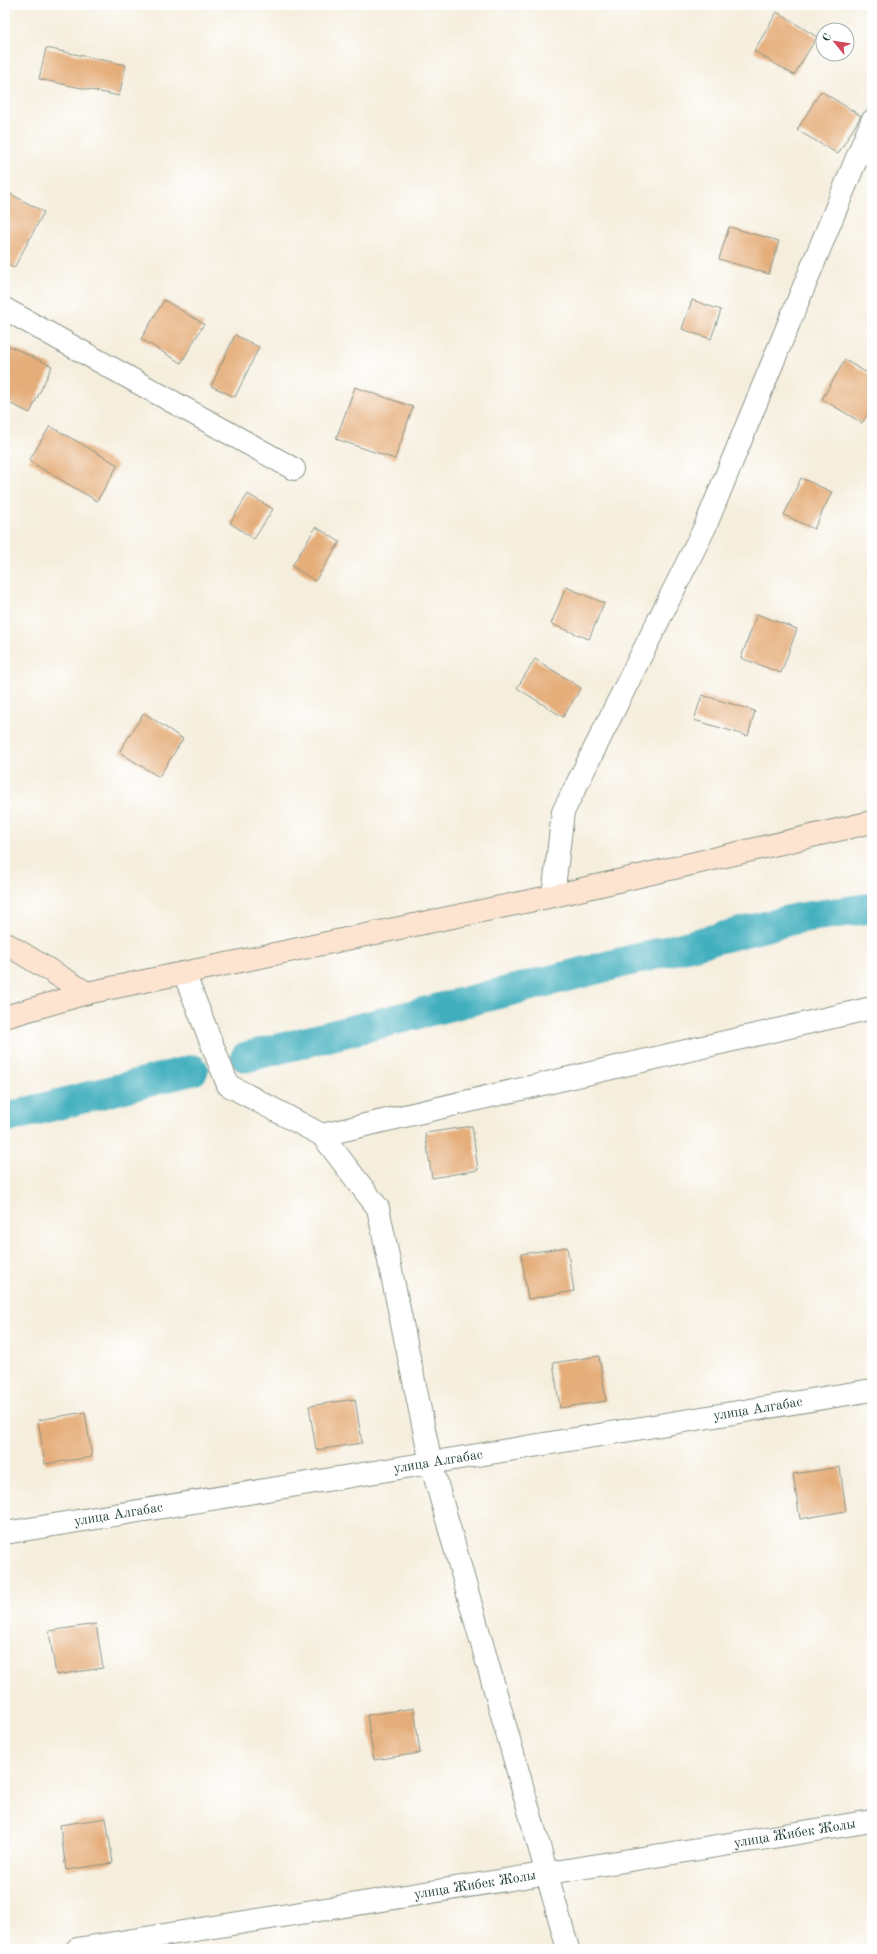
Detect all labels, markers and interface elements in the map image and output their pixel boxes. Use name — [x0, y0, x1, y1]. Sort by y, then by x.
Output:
north arrow — [815, 22, 855, 62]
text: С — [821, 32, 834, 44]
street label: улица Алгабас — [712, 1395, 803, 1423]
street label: улица Алгабас — [393, 1447, 484, 1476]
street label: улица Алгабас — [73, 1500, 164, 1529]
street label: улица Жибек Жолы — [733, 1817, 857, 1850]
street label: улица Жибек Жолы — [413, 1868, 537, 1902]

